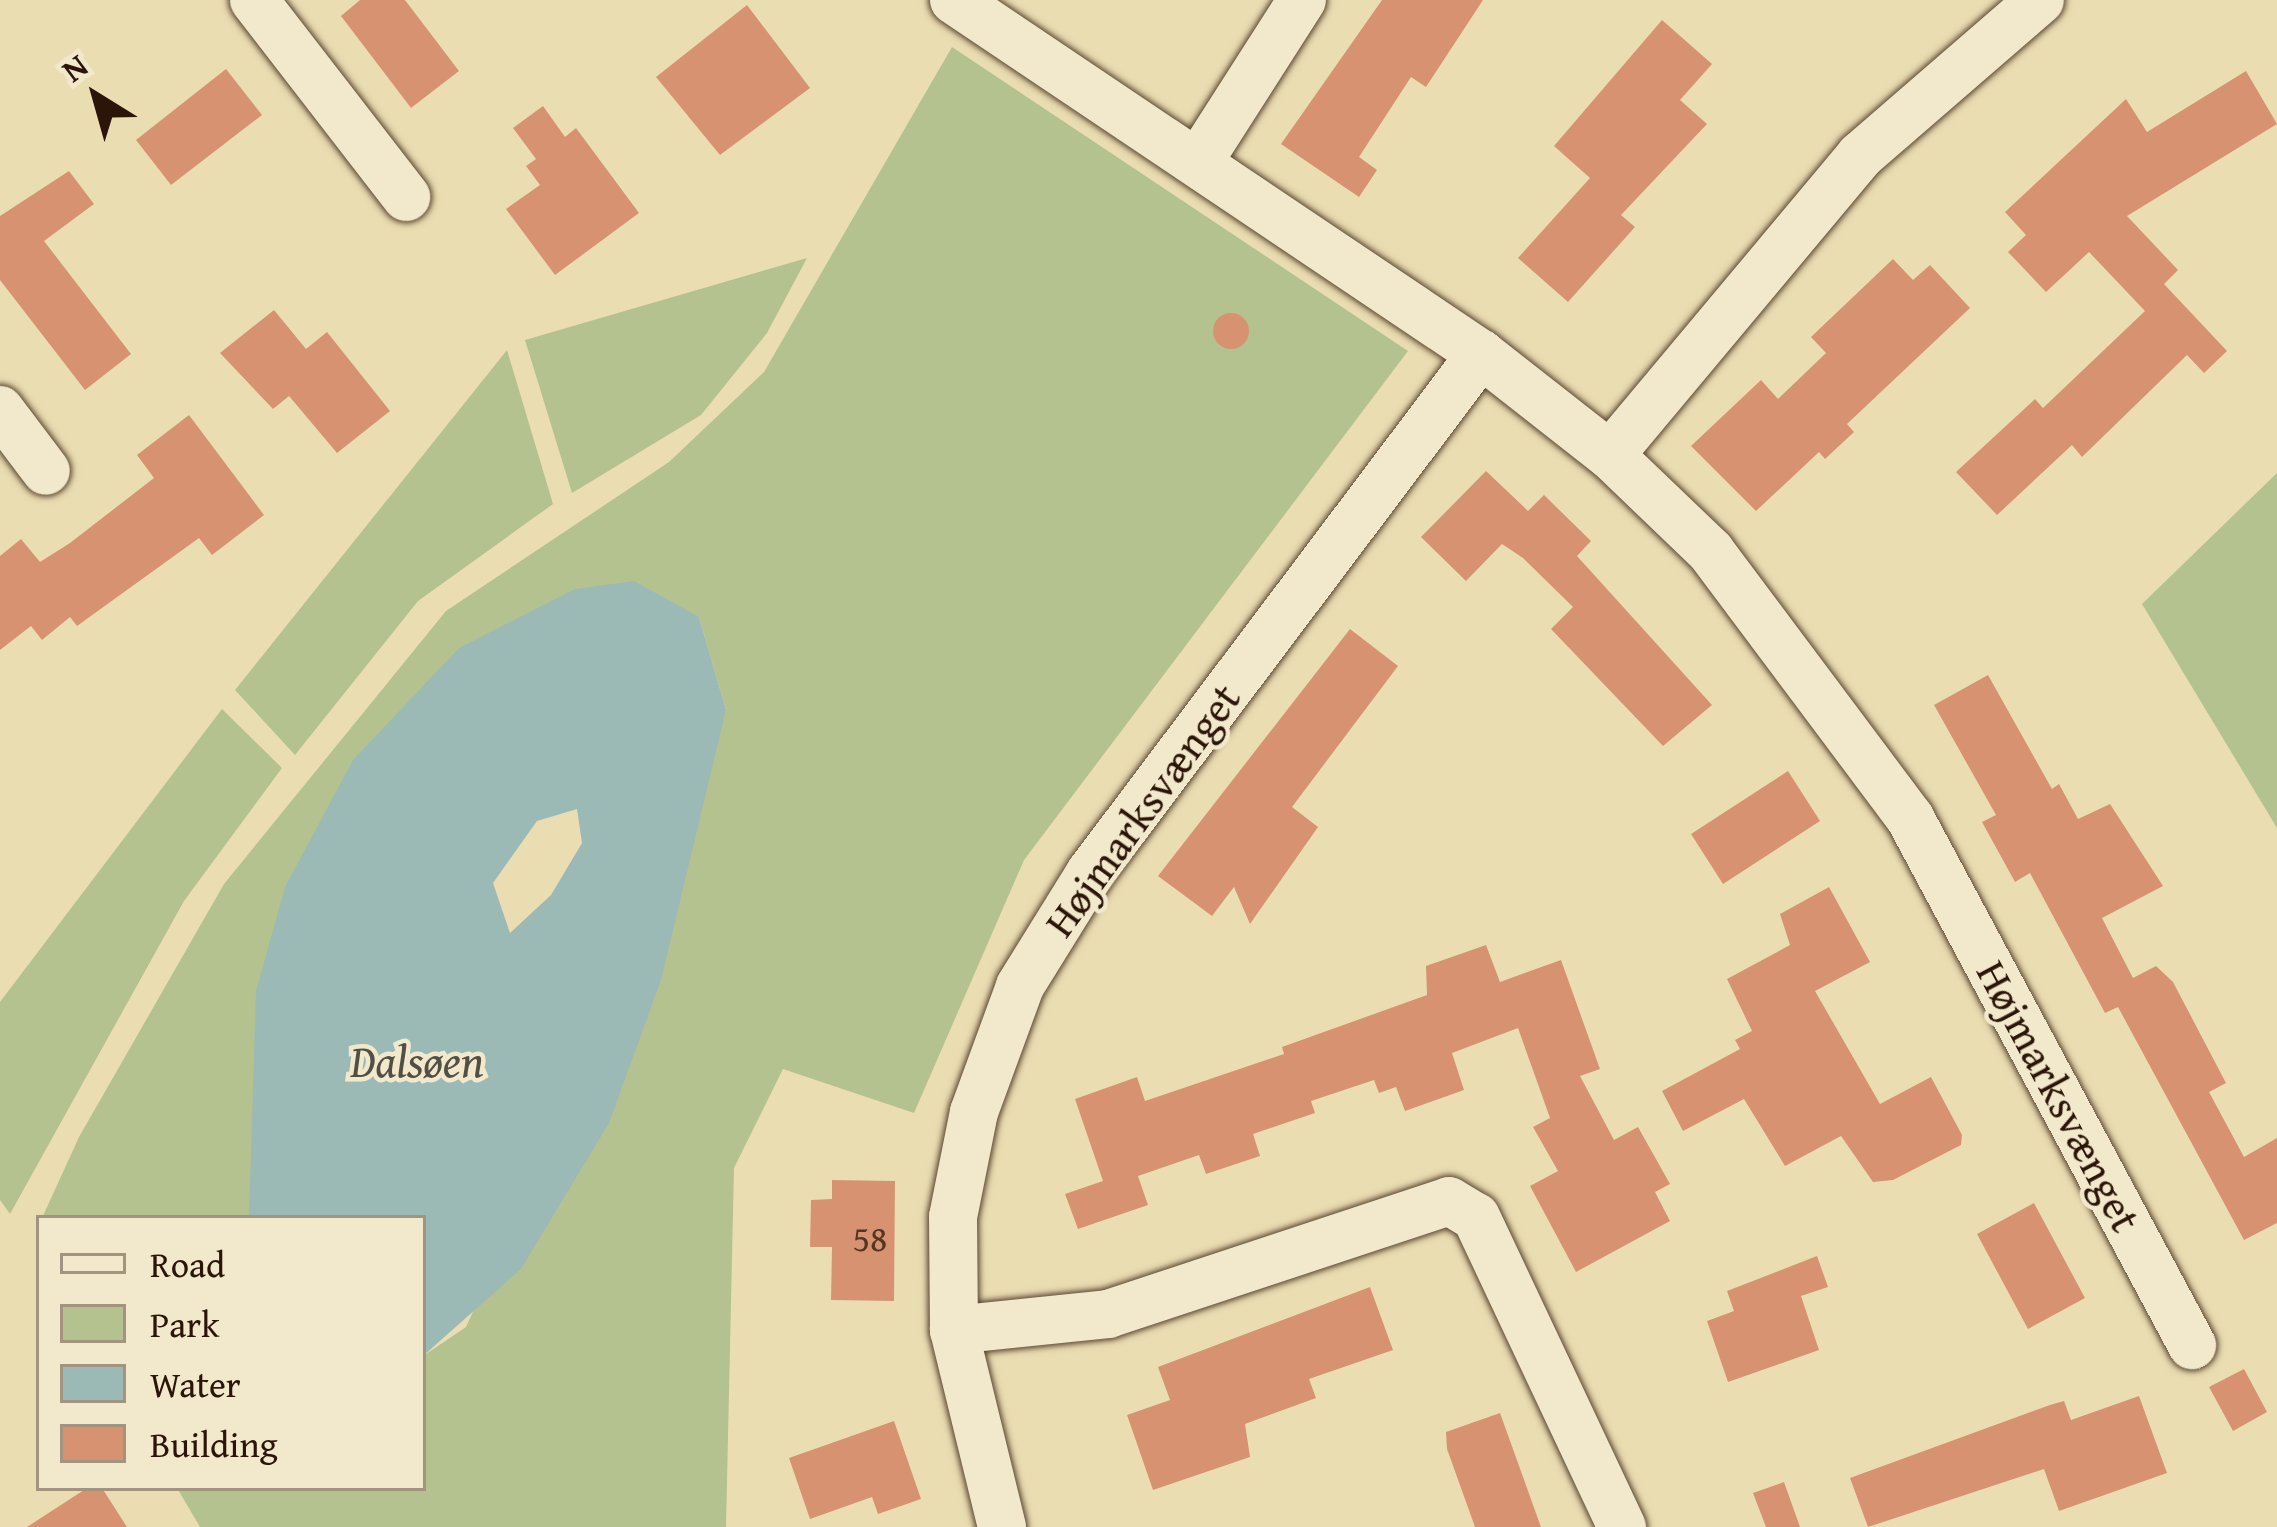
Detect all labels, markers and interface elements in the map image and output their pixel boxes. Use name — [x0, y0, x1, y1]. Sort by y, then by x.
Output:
north arrow — [36, 36, 156, 156]
text: N — [51, 41, 98, 93]
street label: Højmarksvænget — [1034, 674, 1250, 946]
street label: Højmarksvænget — [1966, 952, 2152, 1240]
water label: Dalsøen — [350, 1034, 484, 1088]
legend — [36, 1215, 426, 1491]
house number: 58 — [853, 1216, 887, 1260]
text: Road — [150, 1237, 225, 1290]
text: Park — [150, 1297, 220, 1350]
text: Water — [150, 1357, 241, 1410]
text: Building — [150, 1417, 278, 1470]

